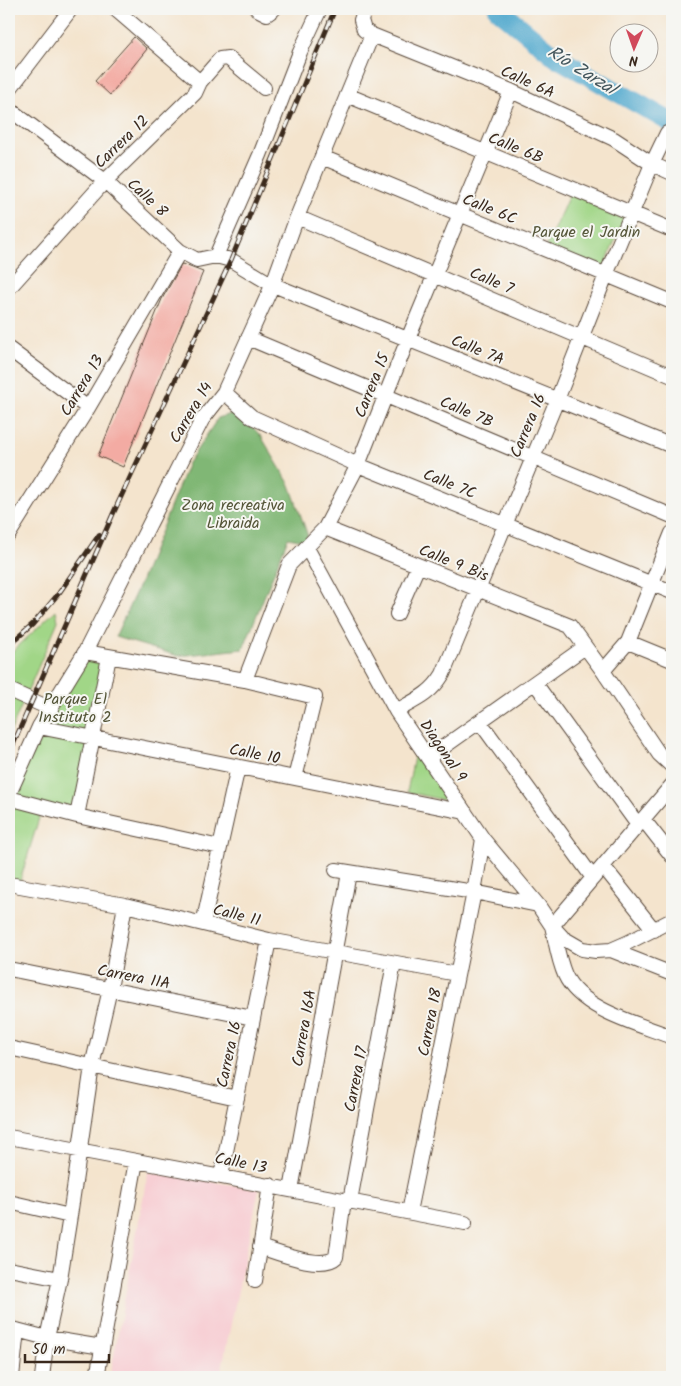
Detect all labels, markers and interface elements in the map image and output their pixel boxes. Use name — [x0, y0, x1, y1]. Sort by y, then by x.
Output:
north arrow — [608, 22, 658, 72]
water label: Río Zarzal — [541, 39, 624, 106]
text: N — [629, 49, 638, 71]
street label: Calle 6A — [496, 59, 559, 106]
street label: Carrera 12 — [89, 109, 155, 175]
street label: Calle 6B — [484, 126, 547, 171]
street label: Calle 8 — [121, 173, 173, 224]
street label: Calle 6C — [458, 187, 521, 232]
park label: Parque el Jardin — [532, 220, 640, 245]
street label: Calle 7 — [465, 261, 518, 302]
street label: Calle 7A — [447, 328, 508, 373]
street label: Carrera 15 — [348, 348, 397, 422]
street label: Carrera 13 — [54, 350, 111, 421]
street label: Carrera 14 — [163, 377, 220, 448]
street label: Carrera 16 — [504, 389, 553, 462]
street label: Calle 7B — [436, 390, 497, 435]
street label: Calle 7C — [419, 462, 480, 506]
park label: Zona recreativa Libraida — [181, 493, 285, 536]
street label: Calle 9 Bis — [415, 538, 492, 589]
park label: Parque El Instituto 2 — [38, 687, 112, 730]
street label: Diagonal 9 — [413, 715, 473, 787]
street label: Calle 10 — [227, 737, 282, 772]
street label: Calle 11 — [210, 897, 263, 933]
street label: Carrera 11A — [95, 958, 173, 997]
street label: Carrera 18 — [412, 986, 449, 1058]
street label: Carrera 16A — [285, 988, 324, 1069]
street label: Carrera 16 — [210, 1018, 249, 1090]
street label: Carrera 17 — [338, 1044, 375, 1114]
street label: Calle 13 — [212, 1146, 269, 1181]
scale bar — [25, 1331, 109, 1363]
text: 50 m — [32, 1338, 66, 1362]

